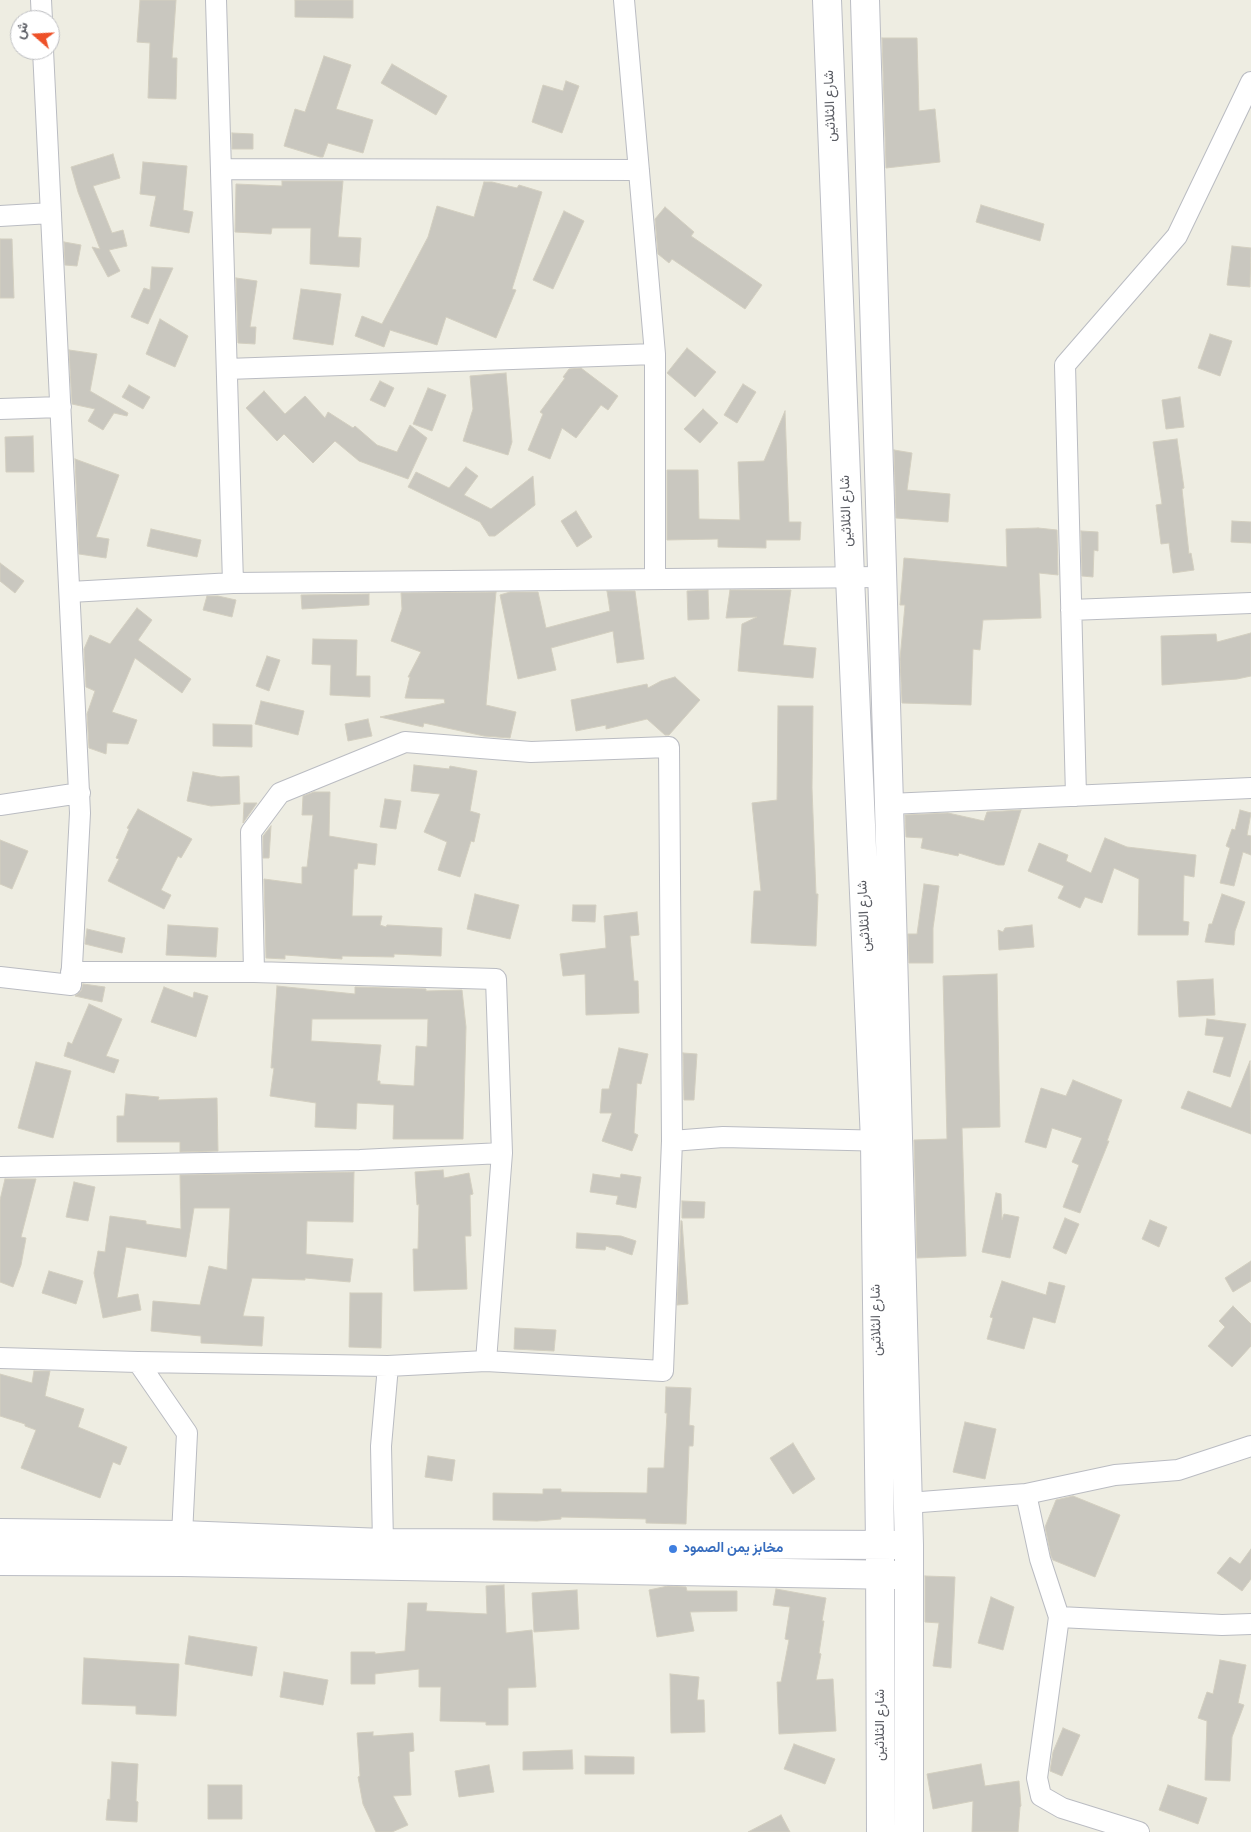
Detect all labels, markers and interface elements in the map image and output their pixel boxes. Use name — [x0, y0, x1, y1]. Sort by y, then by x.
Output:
north arrow — [10, 10, 60, 60]
text: ش — [10, 19, 34, 42]
street label: شارع الثلاثين — [821, 70, 841, 142]
street label: شارع الثلاثين — [837, 475, 857, 547]
street label: شارع الثلاثين — [855, 880, 875, 952]
street label: شارع الثلاثين — [868, 1284, 886, 1356]
place label: مخابز يمن الصمود — [683, 1541, 783, 1557]
marker: مخابز يمن الصمود — [667, 1543, 679, 1555]
street label: شارع الثلاثين — [873, 1689, 889, 1761]

